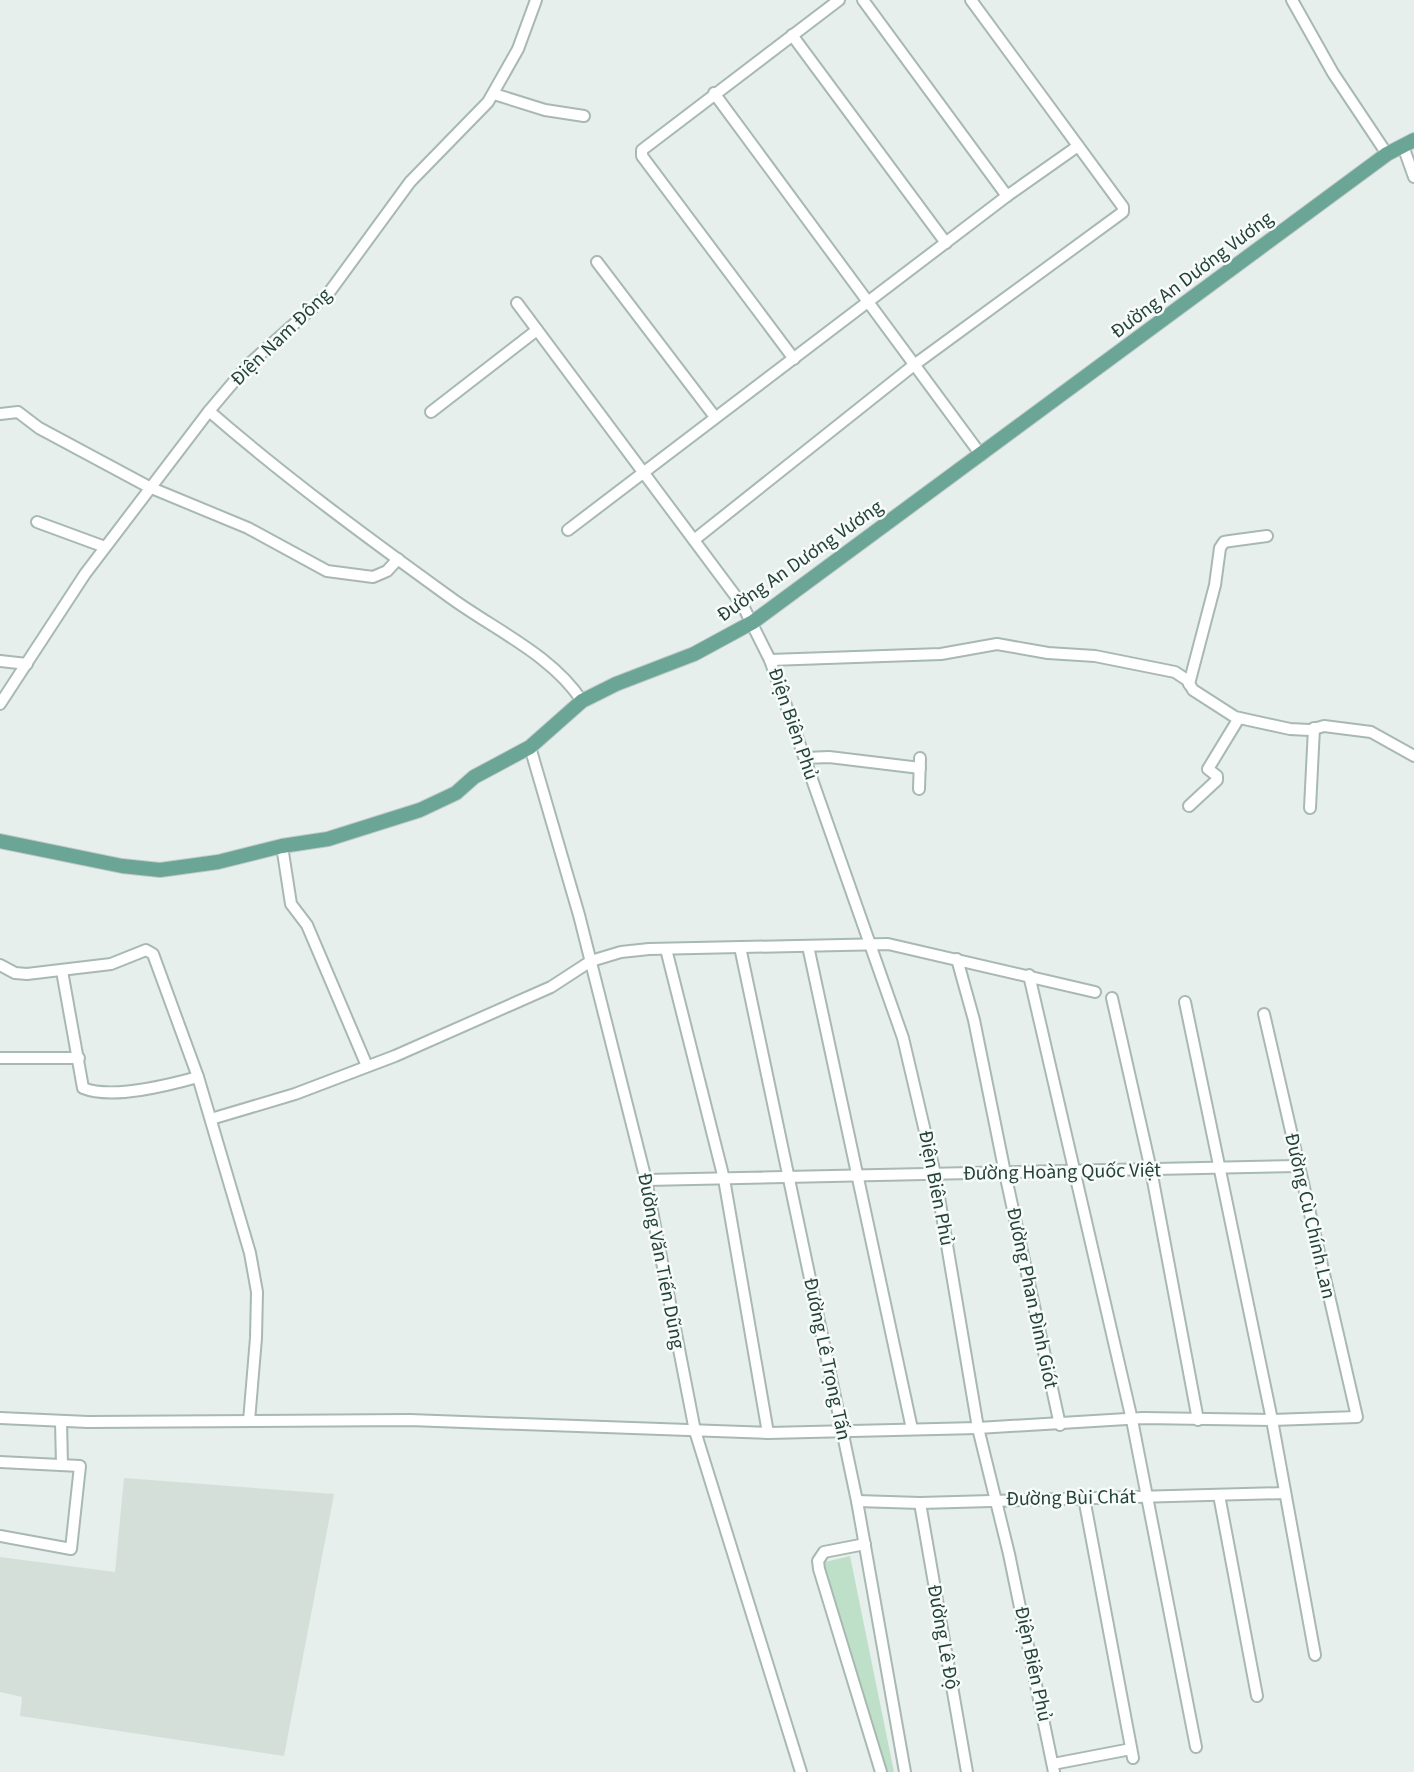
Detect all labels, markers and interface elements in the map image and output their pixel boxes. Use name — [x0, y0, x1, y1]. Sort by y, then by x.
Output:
street label: Đường An Dương Vương — [1105, 205, 1279, 345]
street label: Điện Nam Đông — [224, 282, 338, 392]
street label: Đường An Dương Vương — [711, 493, 889, 629]
street label: Điện Biên Phủ — [761, 664, 825, 784]
street label: Điện Biên Phủ — [911, 1128, 961, 1248]
street label: Đường Cù Chính Lan — [1277, 1130, 1343, 1302]
street label: Đường Hoàng Quốc Việt — [963, 1156, 1161, 1188]
street label: Đường Văn Tiến Dũng — [630, 1170, 692, 1352]
street label: Đường Phan Đình Giót — [999, 1205, 1065, 1391]
street label: Đường Lê Trọng Tấn — [796, 1275, 858, 1443]
street label: Đường Bùi Chát — [1006, 1483, 1136, 1513]
street label: Đường Lê Độ — [920, 1582, 966, 1692]
street label: Điện Biên Phủ — [1007, 1604, 1059, 1724]

